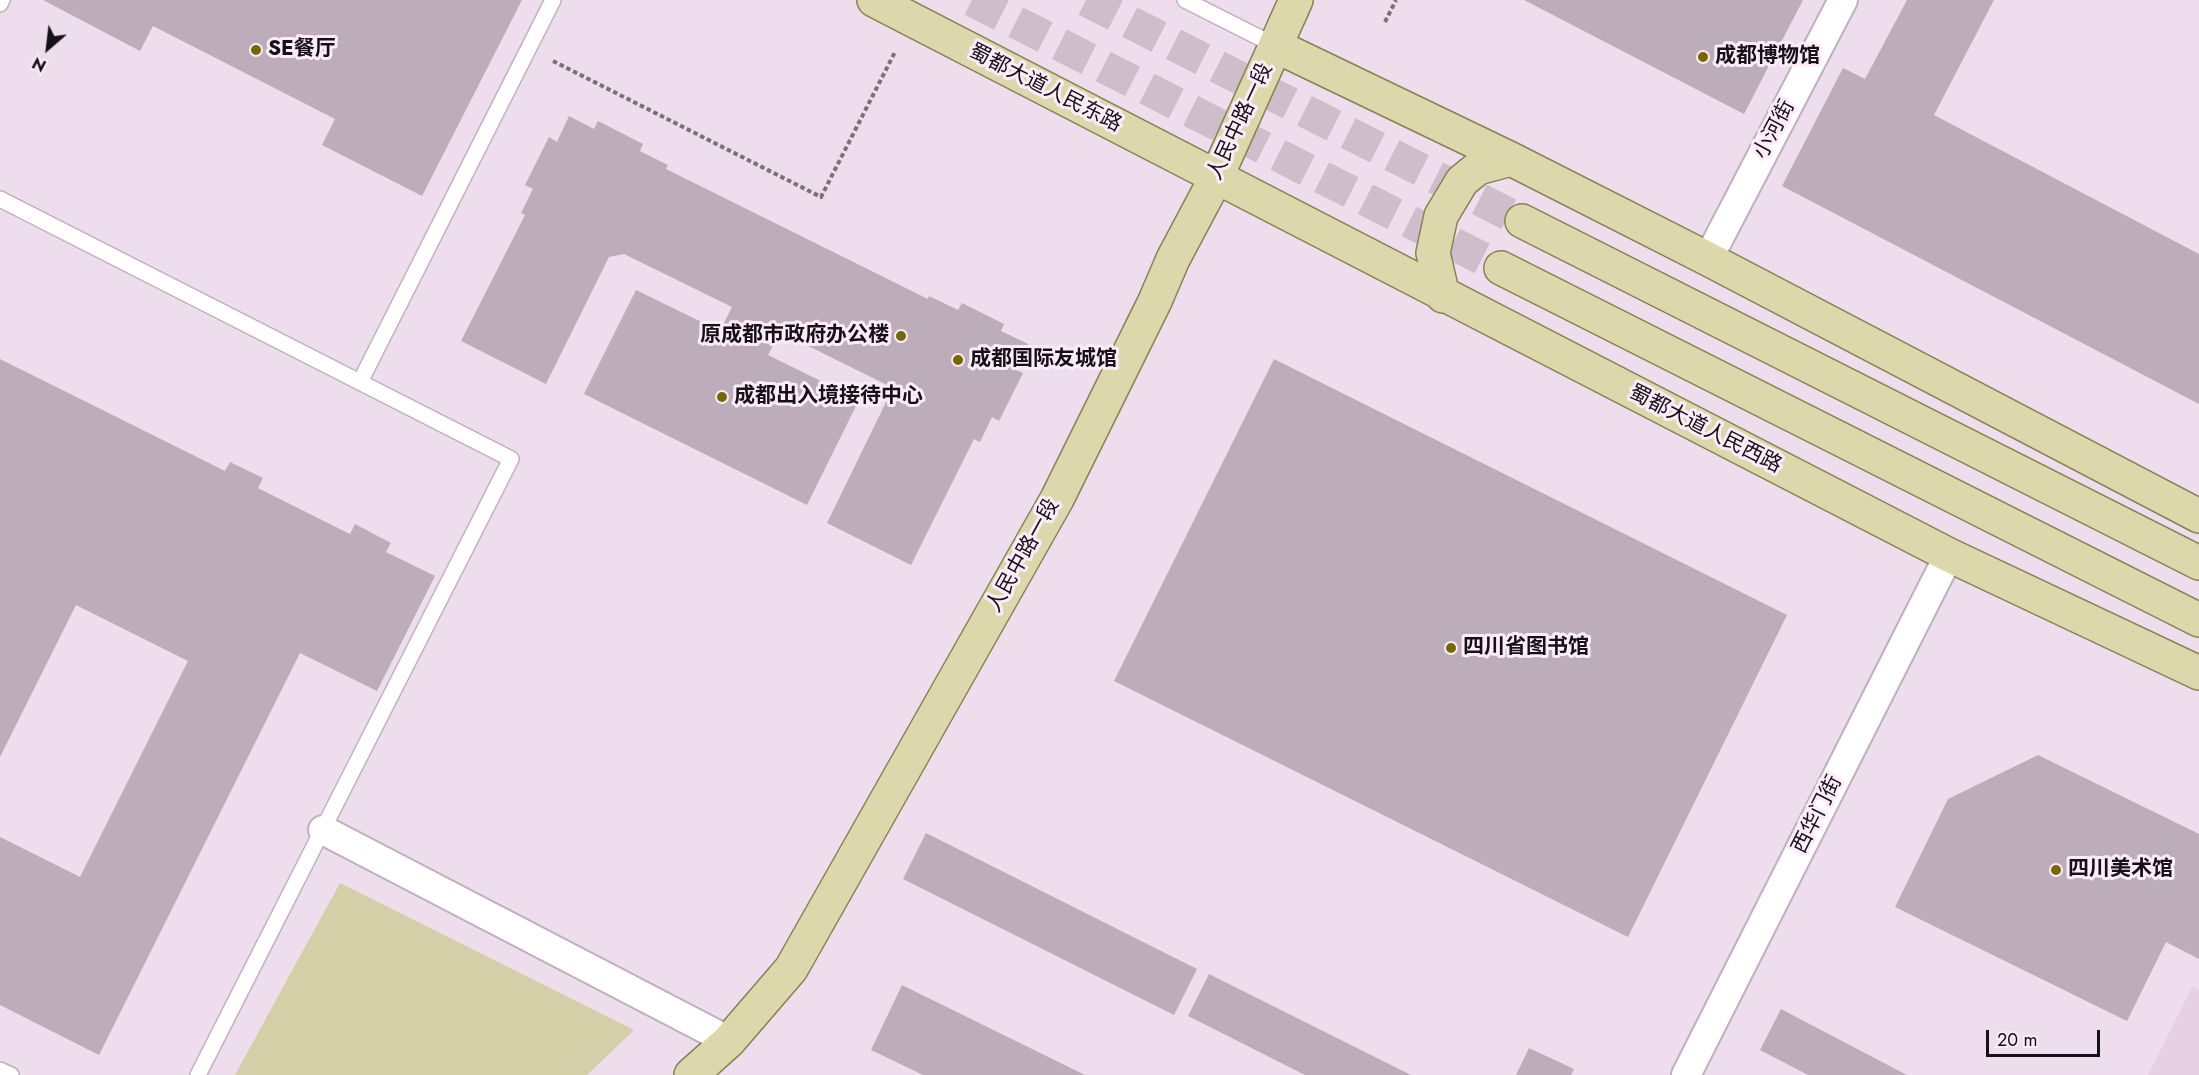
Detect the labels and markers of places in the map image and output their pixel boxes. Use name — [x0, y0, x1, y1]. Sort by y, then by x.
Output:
place label: SE餐厅 — [268, 37, 336, 63]
marker: SE餐厅 — [249, 43, 263, 57]
place label: 成都博物馆 — [1715, 44, 1820, 70]
marker: 成都博物馆 — [1696, 50, 1710, 64]
place label: 原成都市政府办公楼 — [700, 323, 889, 349]
marker: 原成都市政府办公楼 — [894, 329, 908, 343]
place label: 成都国际友城馆 — [970, 347, 1117, 373]
marker: 成都国际友城馆 — [951, 353, 965, 367]
place label: 成都出入境接待中心 — [734, 384, 923, 410]
marker: 成都出入境接待中心 — [715, 390, 729, 404]
place label: 四川省图书馆 — [1463, 635, 1589, 661]
marker: 四川省图书馆 — [1444, 641, 1458, 655]
place label: 四川美术馆 — [2068, 857, 2173, 883]
marker: 四川美术馆 — [2049, 863, 2063, 877]

